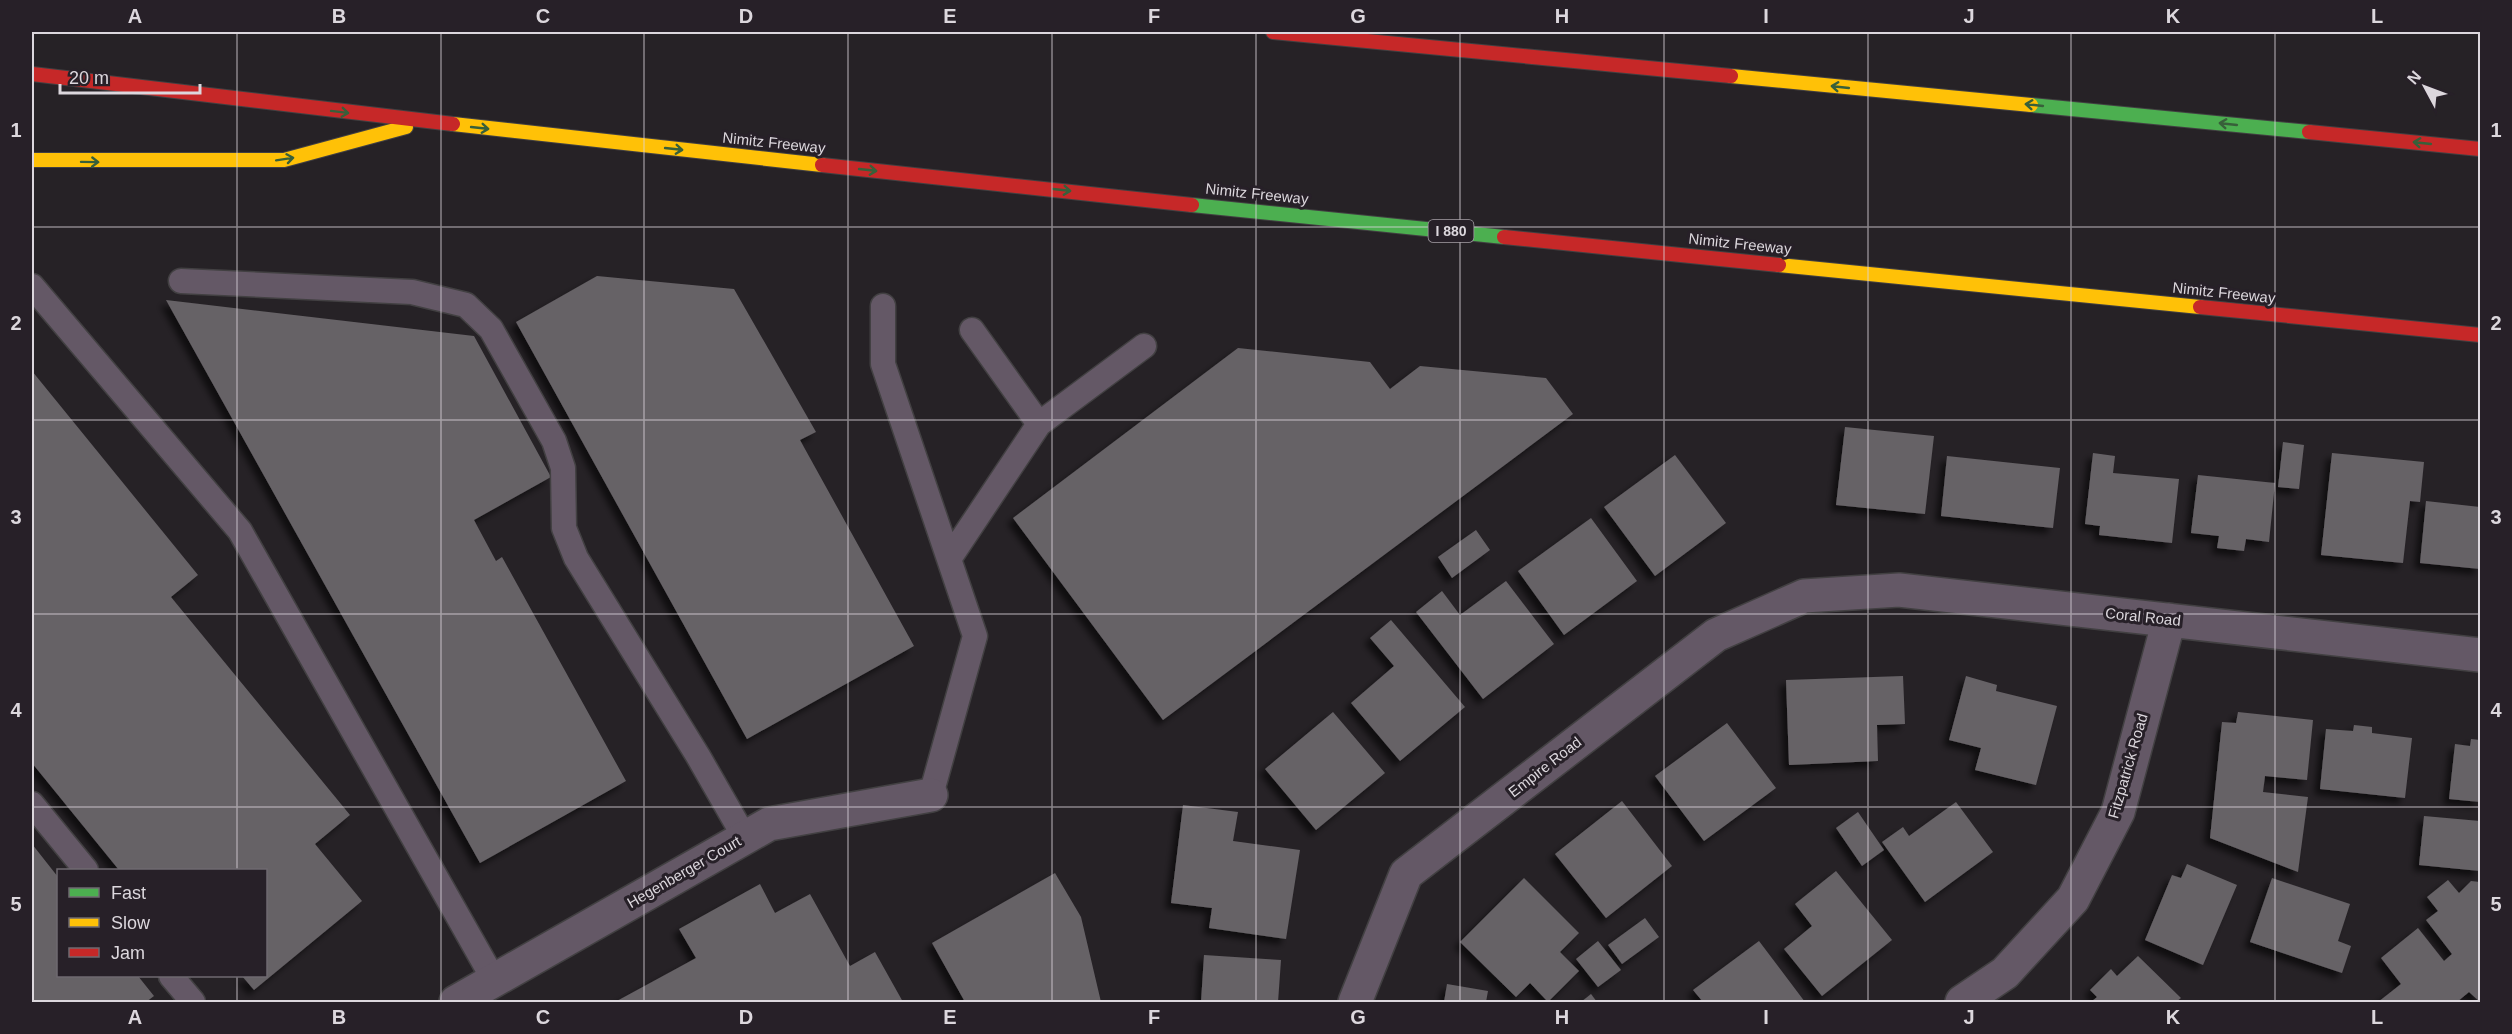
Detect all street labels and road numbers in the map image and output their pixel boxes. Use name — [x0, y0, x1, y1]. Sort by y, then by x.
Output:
street label: Nimitz Freeway — [722, 129, 827, 156]
street label: Nimitz Freeway — [1205, 180, 1310, 207]
road number: I 880 — [1428, 220, 1474, 242]
street label: Nimitz Freeway — [1688, 230, 1793, 257]
street label: Nimitz Freeway — [2172, 279, 2277, 306]
street label: Coral Road — [2104, 604, 2182, 629]
street label: Fitzpatrick Road — [2104, 711, 2151, 820]
street label: Empire Road — [1505, 733, 1584, 800]
street label: Hegenberger Court — [624, 832, 744, 911]

